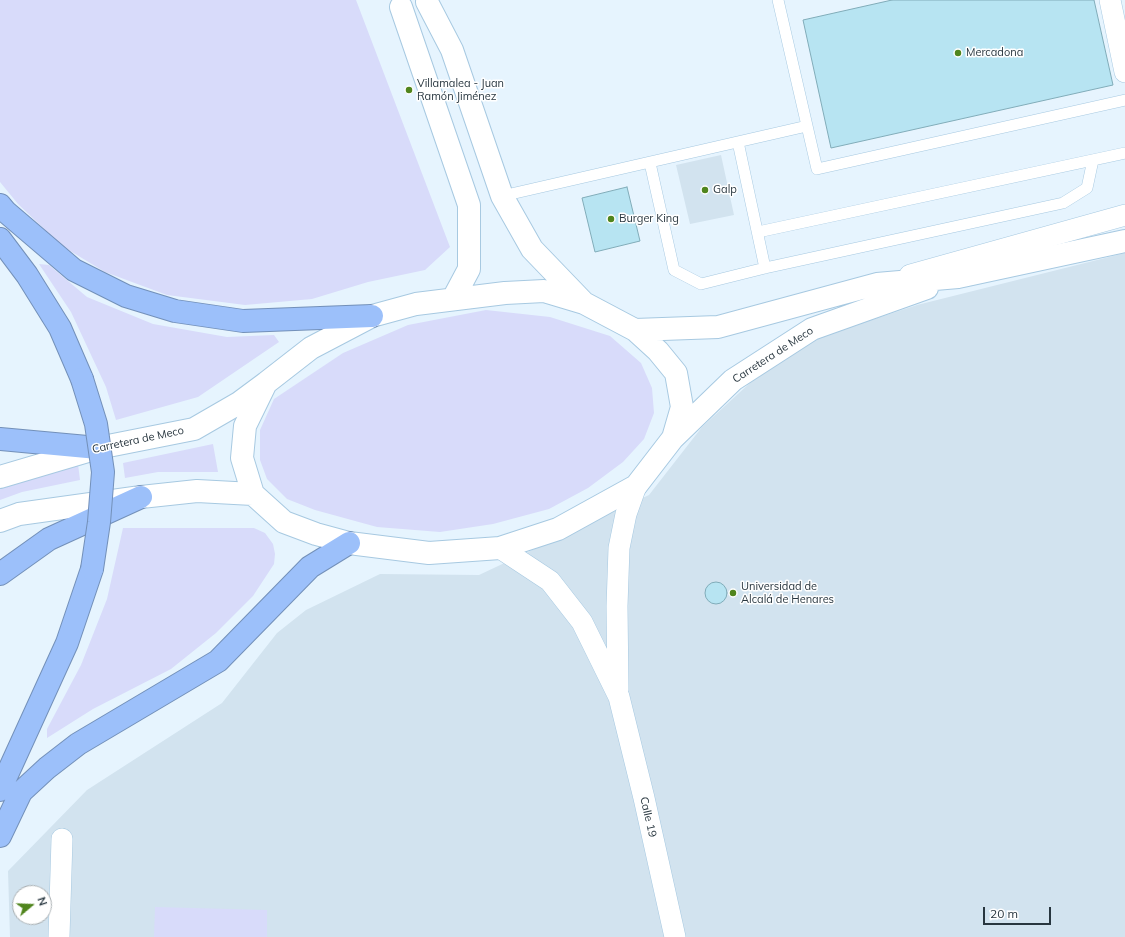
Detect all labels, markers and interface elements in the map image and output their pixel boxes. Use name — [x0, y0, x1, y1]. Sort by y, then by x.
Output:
place label: Mercadona — [966, 46, 1023, 60]
marker: Mercadona — [953, 48, 963, 58]
place label: Villamalea - Juan Ramón Jiménez — [417, 77, 504, 103]
marker: Villamalea - Juan Ramón Jiménez — [404, 85, 414, 95]
place label: Galp — [713, 183, 737, 197]
marker: Galp — [700, 185, 710, 195]
place label: Burger King — [619, 212, 679, 226]
marker: Burger King — [606, 214, 616, 224]
street label: Carretera de Meco — [730, 324, 816, 386]
street label: Carretera de Meco — [91, 424, 185, 456]
place label: Universidad de Alcalá de Henares — [741, 580, 834, 606]
marker: Universidad de Alcalá de Henares — [728, 588, 738, 598]
street label: Calle 19 — [637, 795, 659, 839]
north arrow — [12, 885, 52, 925]
text: N — [34, 895, 50, 908]
scale bar — [985, 899, 1053, 925]
text: 20 m — [990, 906, 1018, 921]

